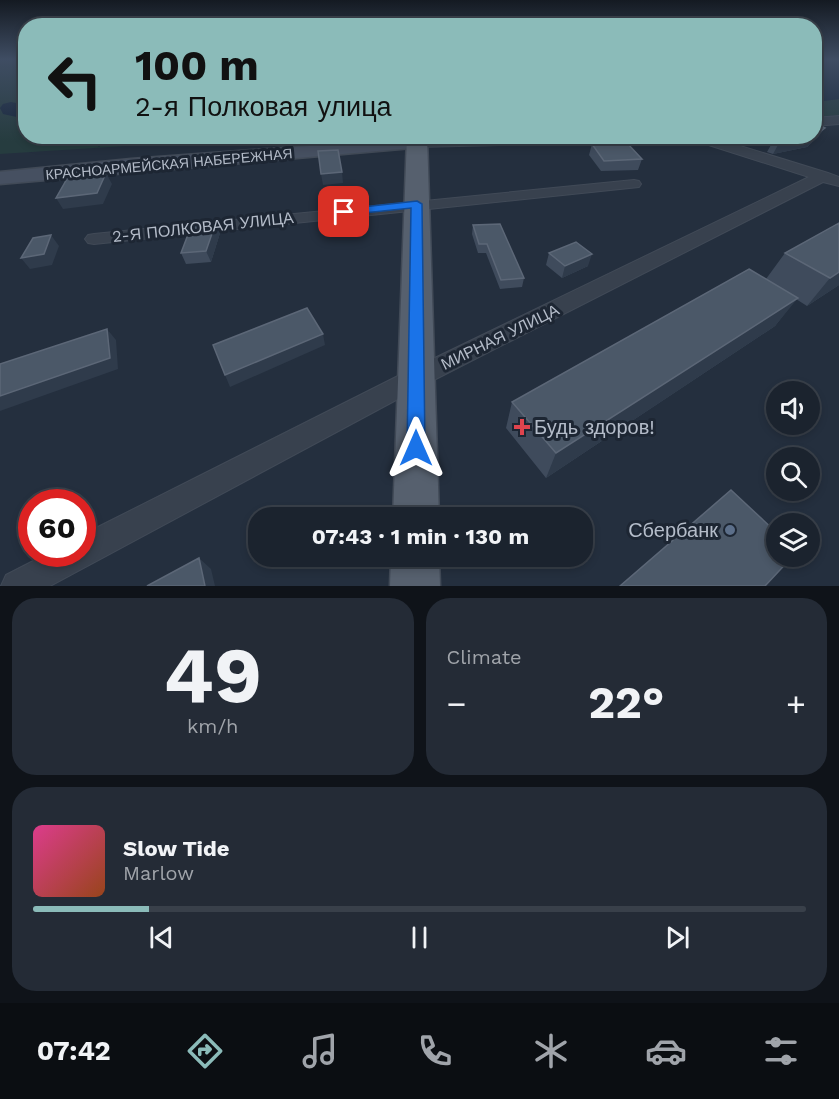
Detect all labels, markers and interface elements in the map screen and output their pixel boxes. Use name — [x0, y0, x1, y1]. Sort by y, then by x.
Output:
text: 100 m — [135, 41, 259, 90]
icon: left — [36, 42, 114, 120]
text: 2-я Полковая улица — [135, 91, 392, 123]
street label: КРАСНОАРМЕЙСКАЯ НАБЕРЕЖНАЯ — [45, 144, 293, 183]
pin — [318, 186, 369, 237]
icon: arrive — [327, 195, 360, 228]
street label: 2-Я ПОЛКОВАЯ УЛИЦА — [112, 208, 295, 246]
street label: МИРНАЯ УЛИЦА — [438, 300, 562, 374]
map controls — [766, 381, 820, 567]
button: sound — [766, 381, 820, 435]
place label: Будь здоров! — [534, 415, 655, 439]
position arrow — [384, 416, 448, 480]
marker: Будь здоров! — [515, 420, 529, 434]
button: search — [766, 447, 820, 501]
speed limit sign: 60 — [18, 489, 96, 567]
button: layers — [766, 513, 820, 567]
place label: Сбербанк — [628, 518, 718, 542]
marker: Сбербанк — [723, 523, 737, 537]
text: 07:43 · 1 min · 130 m — [312, 524, 529, 549]
text: 49 — [164, 629, 262, 721]
text: Climate — [447, 645, 522, 669]
text: 22° — [588, 676, 664, 729]
text: − — [447, 684, 466, 723]
text: + — [786, 684, 806, 723]
text: km/h — [187, 714, 239, 738]
text: Slow Tide — [123, 836, 230, 861]
text: Marlow — [123, 861, 194, 885]
icon: previous — [145, 921, 178, 954]
icon: pause — [403, 921, 436, 954]
icon: next — [661, 921, 694, 954]
icon: directions — [184, 1030, 226, 1072]
icon: music — [299, 1030, 341, 1072]
icon: phone — [414, 1030, 456, 1072]
icon: climate — [530, 1030, 572, 1072]
icon: car — [645, 1030, 687, 1072]
icon: filters — [760, 1030, 802, 1072]
text: 07:42 — [37, 1035, 111, 1067]

